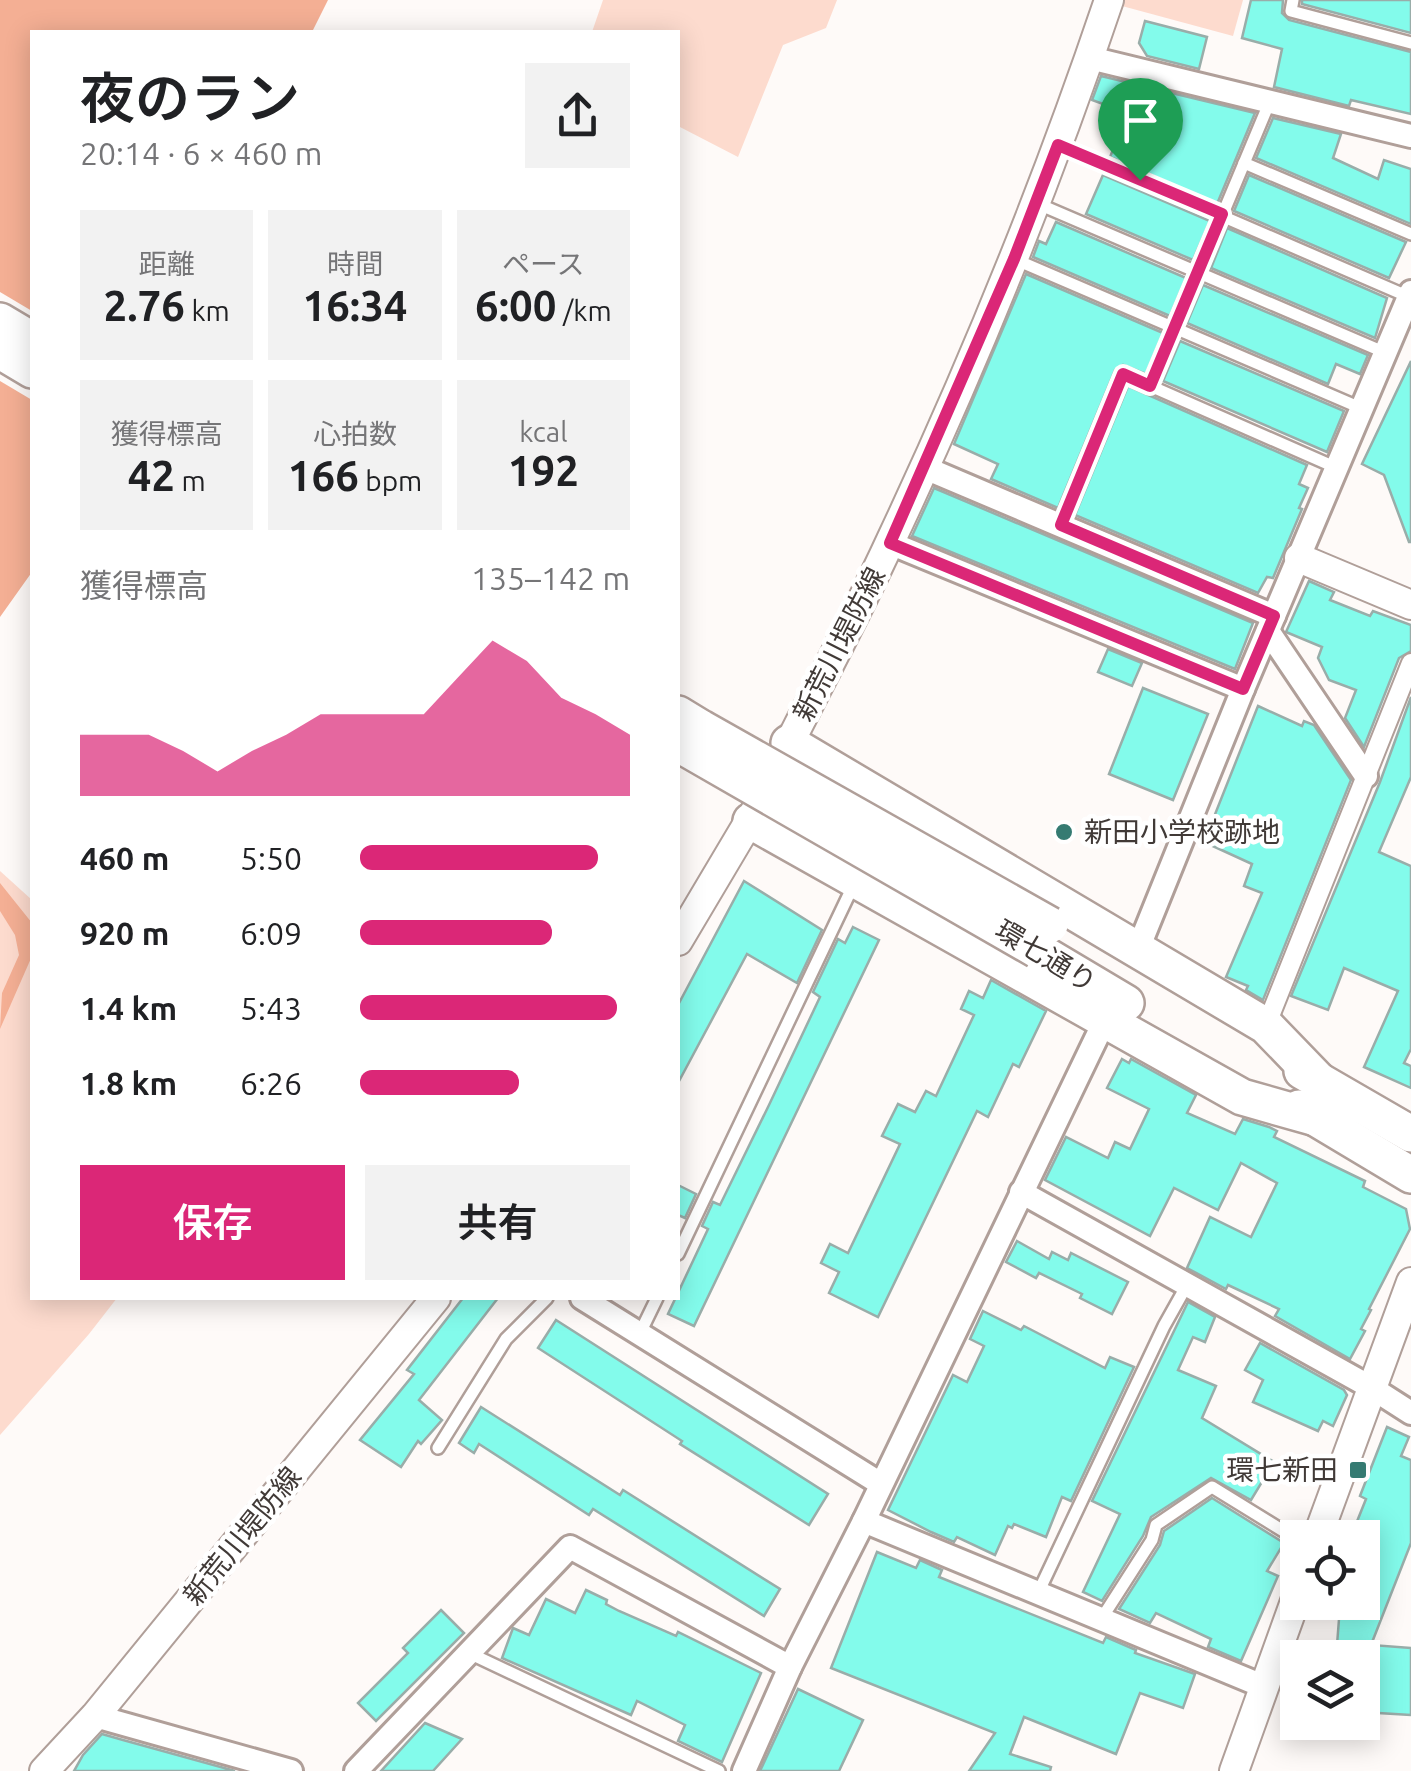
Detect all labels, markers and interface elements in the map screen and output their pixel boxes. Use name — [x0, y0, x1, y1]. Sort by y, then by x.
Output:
button: share — [525, 63, 630, 168]
text: 夜のラン — [80, 67, 300, 128]
pin — [1098, 78, 1183, 181]
icon: arrive — [1113, 93, 1168, 148]
text: 20:14 · 6 × 460 m — [80, 135, 322, 171]
text: 距離 — [139, 248, 195, 279]
text: 時間 — [327, 248, 383, 279]
text: ペース — [502, 248, 585, 279]
text: 2.76 — [104, 282, 185, 329]
text: 16:34 — [302, 282, 408, 329]
text: 6:00 — [475, 282, 556, 329]
text: km — [185, 295, 230, 326]
text: /km — [556, 295, 612, 326]
text: kcal — [519, 416, 567, 447]
text: 獲得標高 — [111, 418, 223, 449]
text: 心拍数 — [313, 418, 397, 449]
text: 192 — [508, 447, 579, 494]
text: 42 — [128, 452, 175, 499]
text: 166 — [288, 452, 359, 499]
text: m — [175, 465, 206, 496]
text: bpm — [359, 465, 422, 496]
text: 135–142 m — [471, 560, 630, 596]
street label: 新荒川堤防線 — [787, 562, 891, 726]
text: 獲得標高 — [80, 567, 208, 603]
place label: 新田小学校跡地 — [1084, 816, 1280, 847]
marker: 新田小学校跡地 — [1053, 821, 1075, 843]
text: 460 m — [80, 840, 169, 876]
text: 5:50 — [240, 840, 302, 876]
street label: 環七通り — [990, 913, 1102, 998]
text: 920 m — [80, 915, 169, 951]
text: 6:09 — [240, 915, 302, 951]
text: 1.4 km — [80, 990, 177, 1026]
text: 5:43 — [240, 990, 302, 1026]
text: 1.8 km — [80, 1065, 177, 1101]
text: 6:26 — [240, 1065, 302, 1101]
button: 保存 — [80, 1165, 345, 1280]
button: 共有 — [365, 1165, 630, 1280]
place label: 環七新田 — [1226, 1454, 1338, 1485]
marker: 環七新田 — [1347, 1459, 1369, 1481]
street label: 新荒川堤防線 — [177, 1461, 307, 1611]
map controls — [1280, 1520, 1380, 1740]
button: locate — [1280, 1520, 1380, 1620]
button: layers — [1280, 1640, 1380, 1740]

